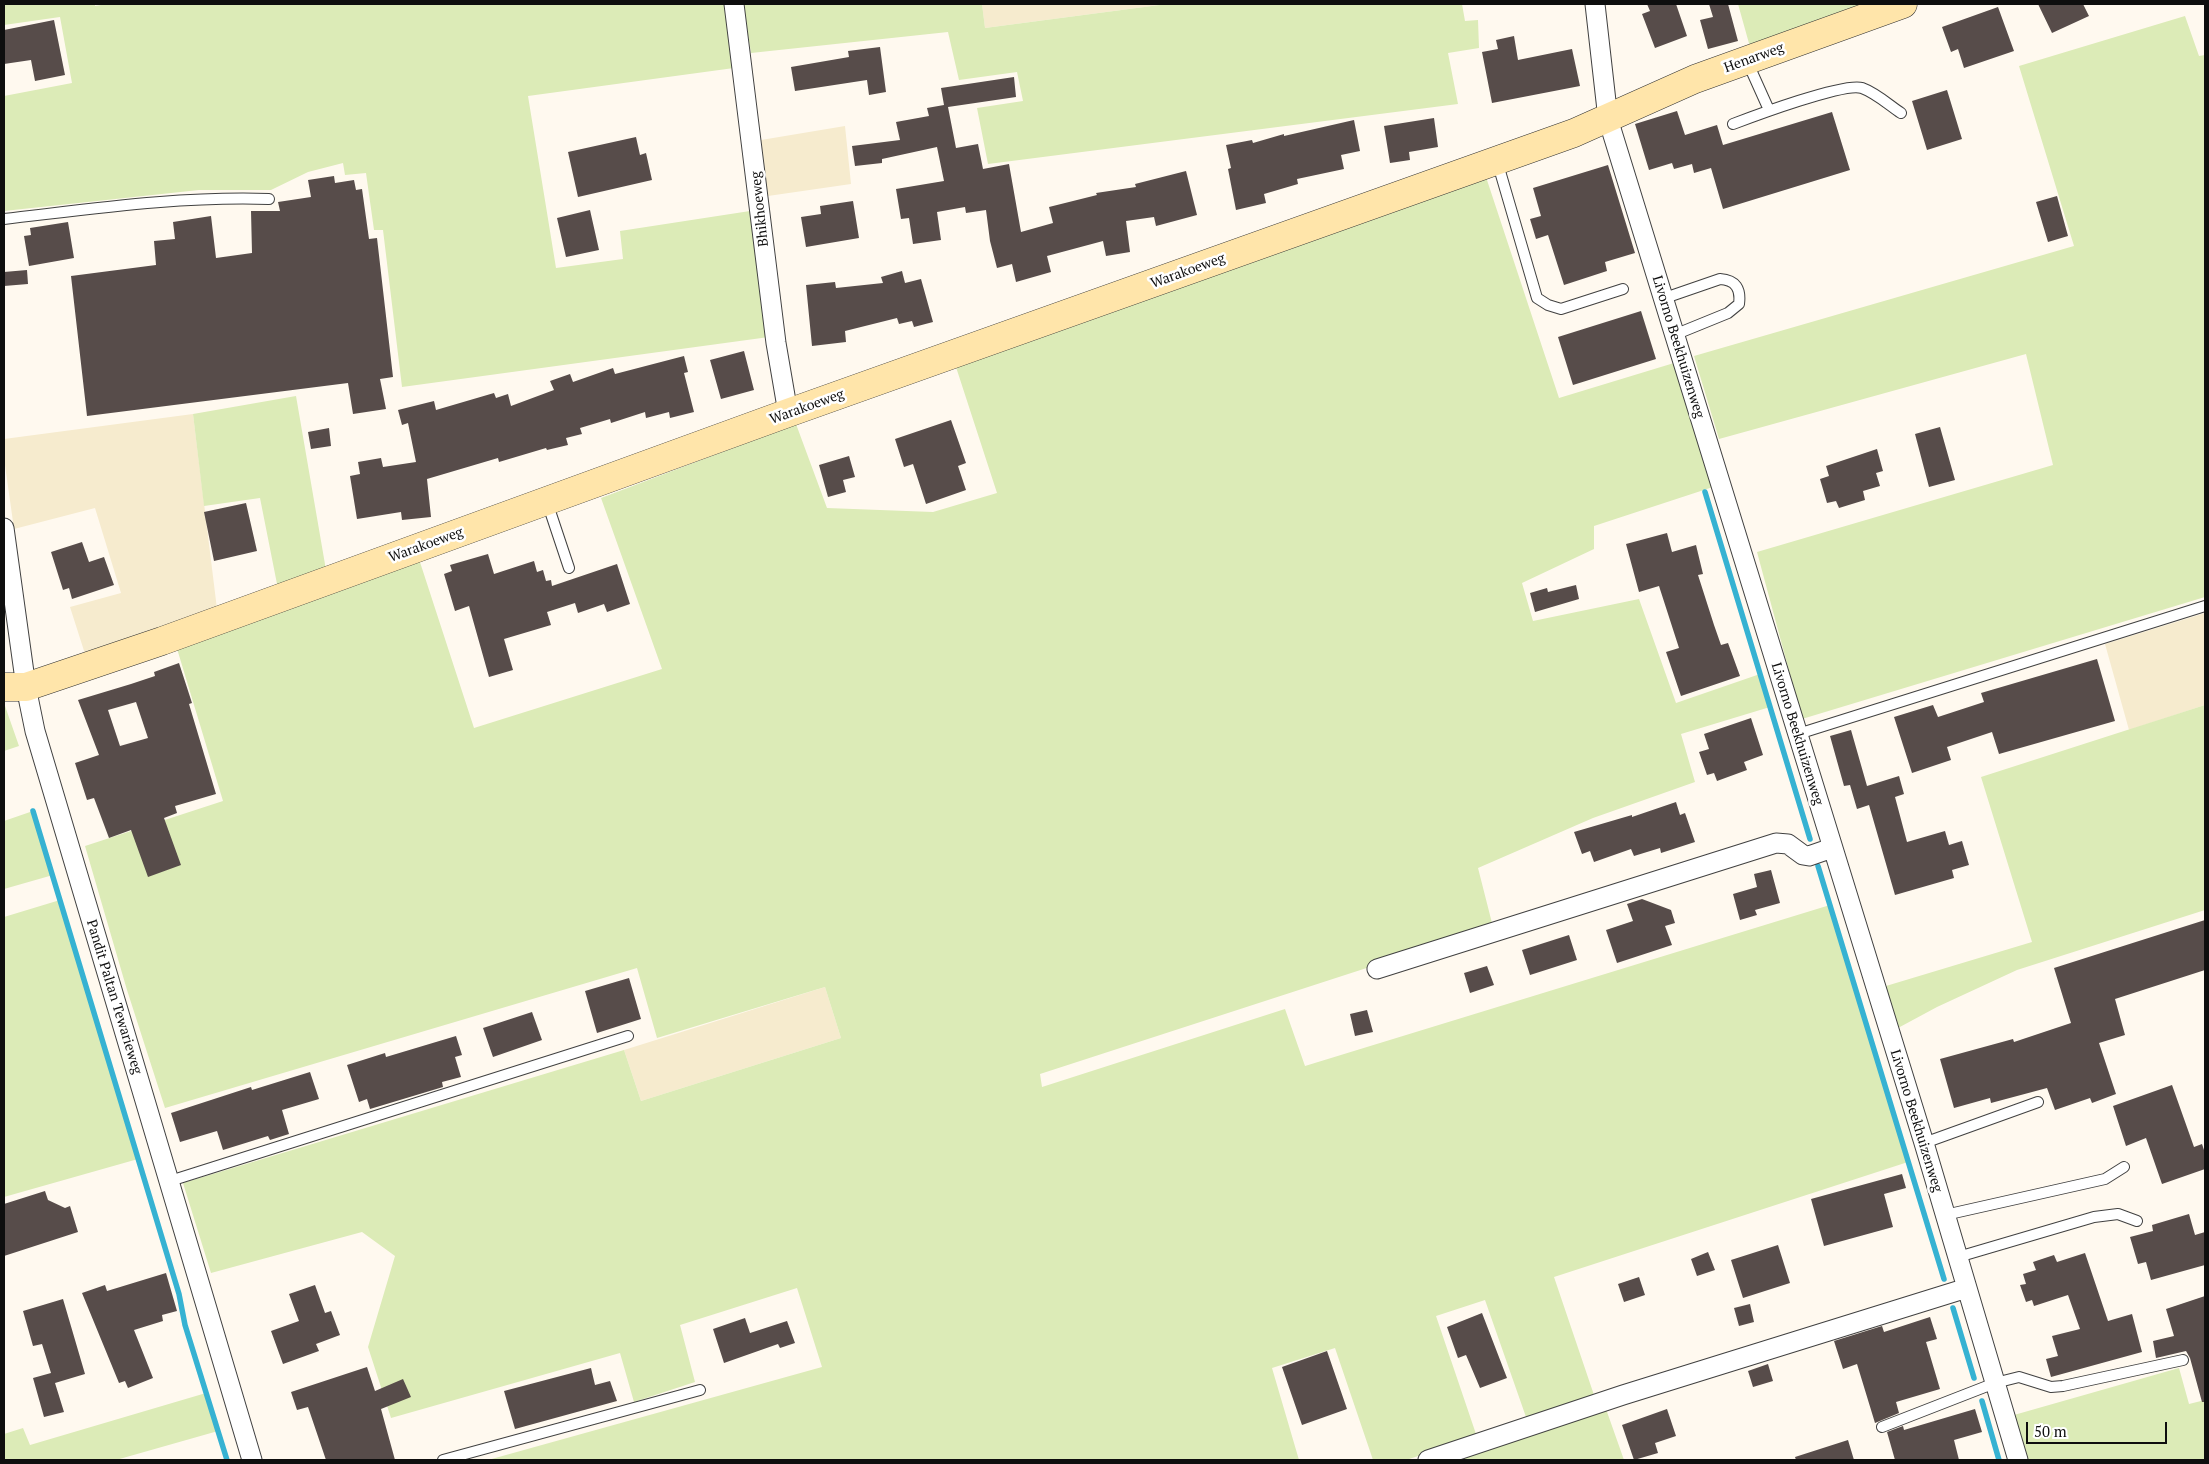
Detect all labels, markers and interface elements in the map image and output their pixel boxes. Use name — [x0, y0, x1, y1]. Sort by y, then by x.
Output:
street label: Henarweg — [1722, 39, 1786, 77]
street label: Bhikhoeweg — [748, 170, 772, 248]
street label: Warakoeweg — [1149, 250, 1227, 292]
street label: Livorno Beekhuizenweg — [1648, 274, 1708, 420]
street label: Warakoeweg — [768, 386, 846, 428]
street label: Warakoeweg — [387, 524, 465, 566]
street label: Livorno Beekhuizenweg — [1767, 661, 1827, 807]
street label: Pandit Paltan Tewarieweg — [82, 918, 146, 1076]
street label: Livorno Beekhuizenweg — [1886, 1048, 1946, 1194]
scale bar — [2029, 1412, 2170, 1444]
text: 50 m — [2034, 1421, 2067, 1441]

